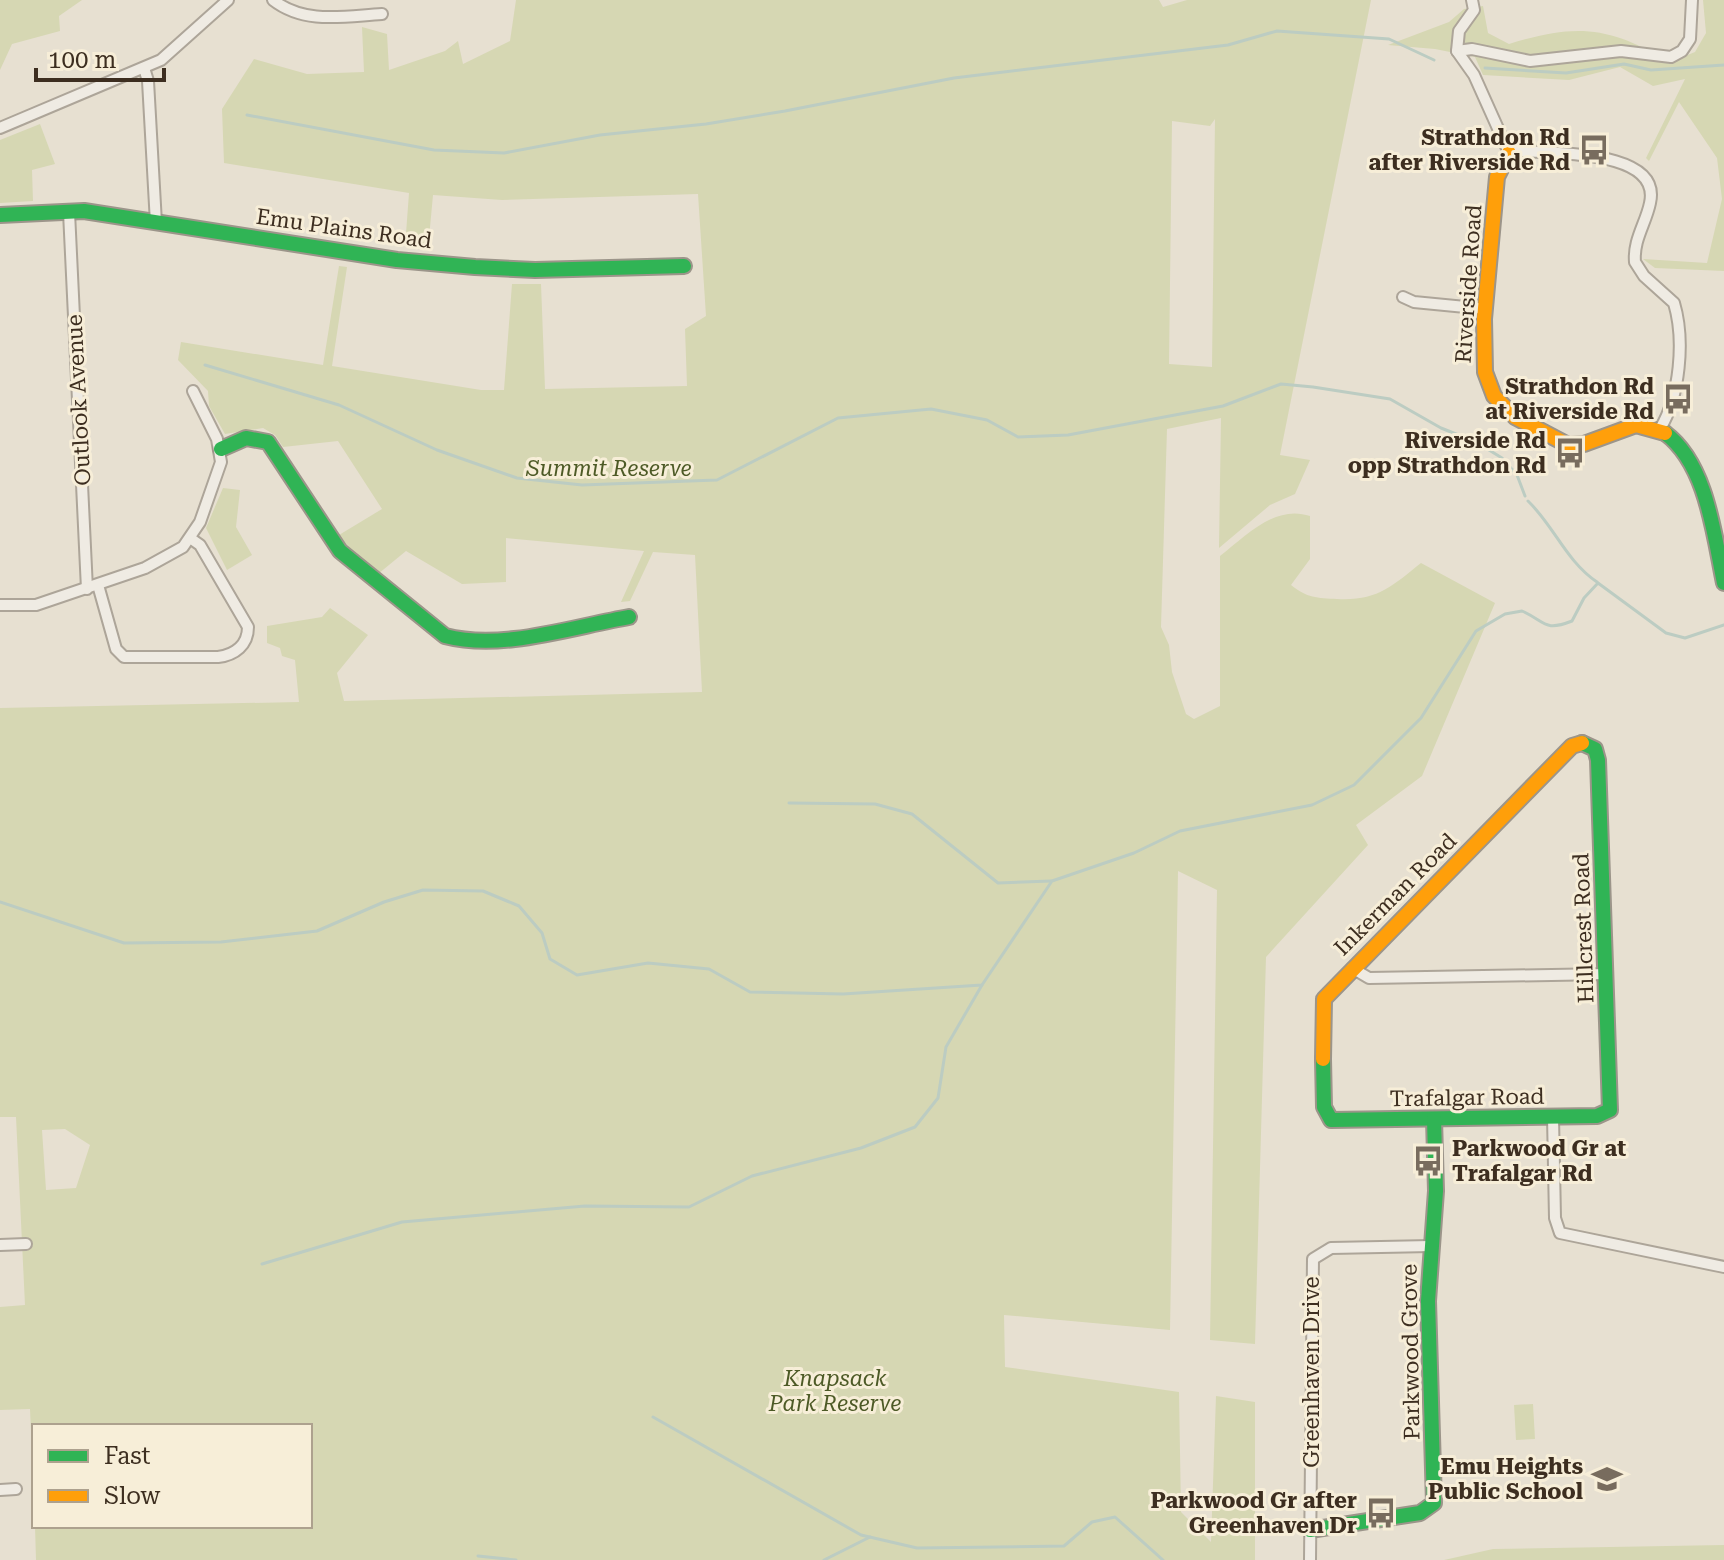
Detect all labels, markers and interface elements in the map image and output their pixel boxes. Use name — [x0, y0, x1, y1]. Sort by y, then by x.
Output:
scale bar — [36, 32, 164, 82]
text: 100 m — [48, 46, 116, 74]
place label: Strathdon Rd after Riverside Rd — [1369, 125, 1570, 175]
bus stop icon: Strathdon Rd after Riverside Rd — [1577, 133, 1611, 167]
street label: Emu Plains Road — [254, 204, 433, 253]
street label: Riverside Road — [1450, 204, 1487, 364]
street label: Outlook Avenue — [62, 314, 95, 486]
place label: Strathdon Rd at Riverside Rd — [1485, 374, 1654, 424]
bus stop icon: Strathdon Rd at Riverside Rd — [1661, 382, 1695, 416]
place label: Riverside Rd opp Strathdon Rd — [1348, 428, 1546, 478]
bus stop icon: Riverside Rd opp Strathdon Rd — [1553, 436, 1587, 470]
park label: Summit Reserve — [525, 456, 692, 481]
street label: Inkerman Road — [1329, 828, 1462, 961]
street label: Hillcrest Road — [1568, 852, 1599, 1004]
street label: Trafalgar Road — [1389, 1084, 1545, 1111]
place label: Parkwood Gr at Trafalgar Rd — [1452, 1136, 1626, 1186]
bus stop icon: Parkwood Gr at Trafalgar Rd — [1411, 1144, 1445, 1178]
street label: Parkwood Grove — [1396, 1264, 1425, 1440]
street label: Greenhaven Drive — [1299, 1276, 1324, 1468]
park label: Knapsack Park Reserve — [768, 1366, 901, 1416]
legend — [32, 1424, 312, 1528]
text: Fast — [104, 1442, 151, 1470]
place label: Emu Heights Public School — [1428, 1454, 1583, 1504]
school or university icon: Emu Heights Public School — [1590, 1462, 1624, 1496]
text: Slow — [104, 1482, 161, 1510]
place label: Parkwood Gr after Greenhaven Dr — [1150, 1488, 1357, 1538]
bus stop icon: Parkwood Gr after Greenhaven Dr — [1364, 1496, 1398, 1530]

